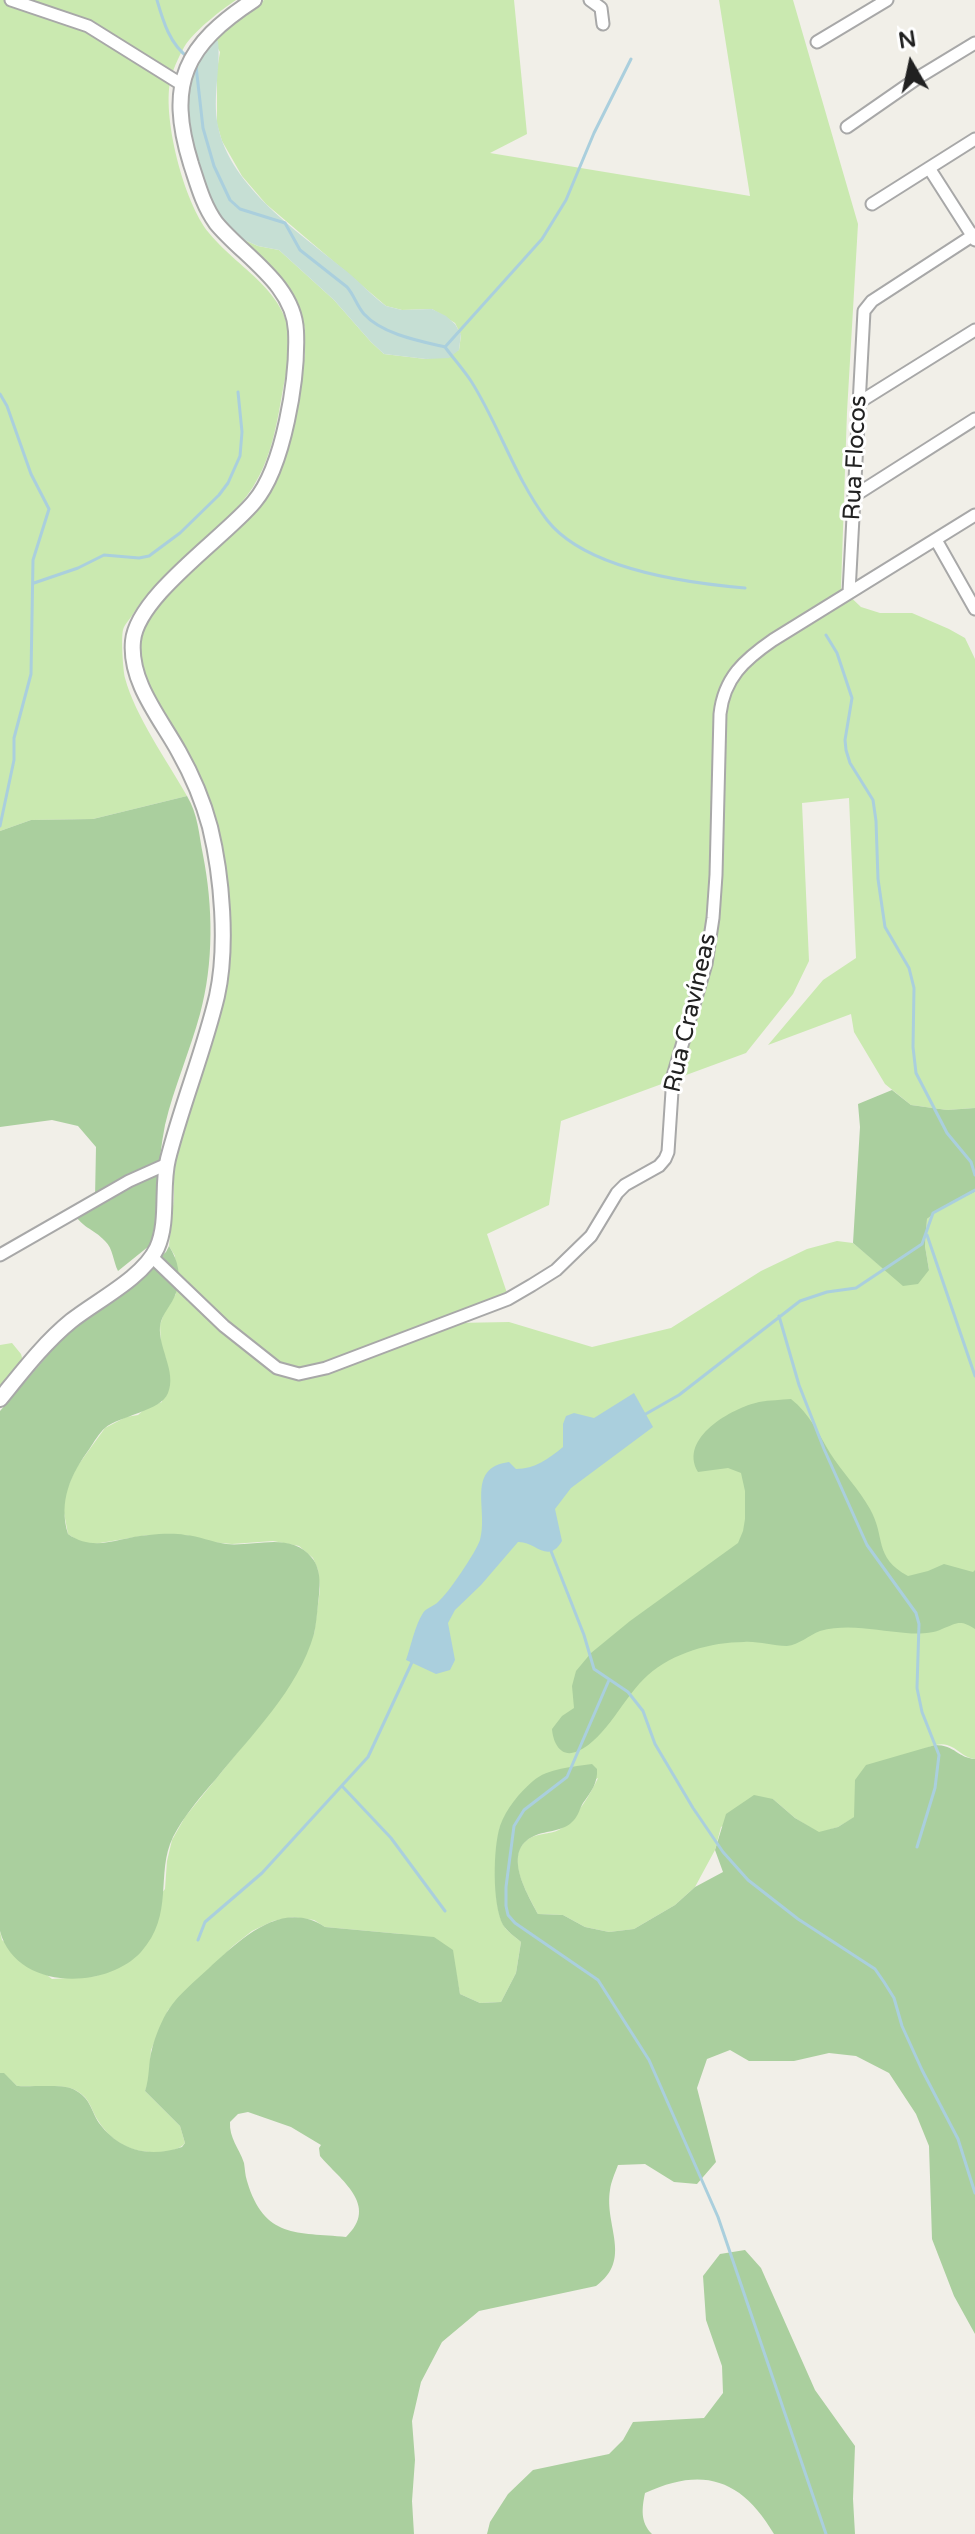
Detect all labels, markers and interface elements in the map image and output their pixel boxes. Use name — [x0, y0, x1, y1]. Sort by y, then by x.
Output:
north arrow — [871, 24, 951, 104]
text: N — [896, 26, 918, 55]
street label: Rua Flocos — [838, 395, 874, 521]
street label: Rua Cravíneas — [659, 931, 723, 1095]

